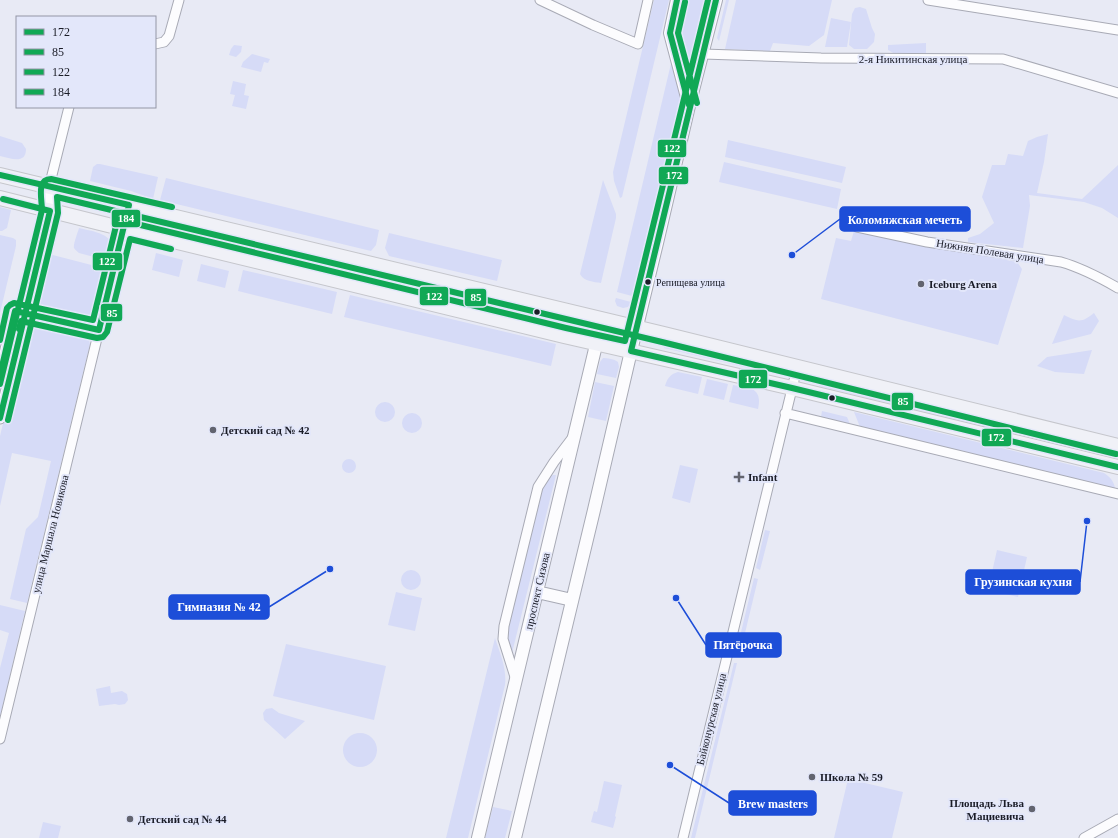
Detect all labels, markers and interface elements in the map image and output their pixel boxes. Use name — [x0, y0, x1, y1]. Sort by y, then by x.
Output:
legend — [16, 16, 156, 108]
text: 172 — [52, 25, 70, 39]
text: 85 — [52, 45, 64, 59]
street label: 2-я Никитинская улица — [859, 53, 967, 65]
text: 122 — [52, 65, 70, 79]
text: 184 — [52, 85, 70, 99]
line badge: 122 — [657, 139, 687, 158]
text: 122 — [664, 142, 681, 154]
line badge: 172 — [658, 166, 689, 185]
text: 172 — [666, 169, 683, 181]
callout: Коломяжская мечеть — [840, 207, 970, 231]
line badge: 184 — [111, 209, 141, 228]
text: 184 — [118, 212, 135, 224]
text: Коломяжская мечеть — [848, 213, 963, 227]
street label: Нижняя Полевая улица — [935, 237, 1045, 265]
line badge: 122 — [92, 252, 123, 271]
text: 122 — [99, 255, 116, 267]
marker: Репищева улица — [643, 277, 653, 287]
place label: Репищева улица — [656, 277, 725, 288]
place label: Iceburg Arena — [929, 278, 997, 290]
marker: Iceburg Arena — [916, 279, 926, 289]
line badge: 122 — [419, 286, 449, 306]
line badge: 85 — [464, 288, 487, 307]
text: 122 — [426, 290, 443, 302]
text: 85 — [471, 291, 482, 303]
line badge: 85 — [100, 303, 123, 322]
text: 85 — [107, 307, 118, 319]
unlabelled marker — [532, 307, 542, 317]
line badge: 172 — [738, 369, 768, 389]
text: 172 — [745, 373, 762, 385]
line badge: 85 — [891, 392, 914, 411]
unlabelled marker — [827, 393, 837, 403]
text: 85 — [898, 395, 909, 407]
place label: Детский сад № 42 — [221, 424, 310, 436]
marker: Детский сад № 42 — [208, 425, 218, 435]
line badge: 172 — [981, 428, 1012, 447]
text: 172 — [988, 431, 1005, 443]
marker: Infant — [733, 471, 745, 483]
place label: Infant — [748, 471, 778, 483]
street label: улица Маршала Новикова — [29, 474, 71, 594]
street label: проспект Сизова — [522, 551, 552, 631]
callout: Грузинская кухня — [966, 570, 1080, 594]
text: Грузинская кухня — [974, 575, 1072, 589]
callout: Гимназия № 42 — [169, 595, 269, 619]
text: Гимназия № 42 — [177, 600, 261, 614]
callout: Пятёрочка — [706, 633, 781, 657]
text: Пятёрочка — [714, 638, 772, 652]
street label: Байконурская улица — [694, 672, 728, 766]
place label: Школа № 59 — [820, 771, 883, 783]
marker: Школа № 59 — [807, 772, 817, 782]
callout: Brew masters — [729, 791, 816, 815]
text: Brew masters — [738, 797, 808, 811]
place label: Площадь Льва Мациевича — [949, 797, 1024, 822]
marker: Площадь Льва Мациевича — [1027, 804, 1037, 814]
place label: Детский сад № 44 — [138, 813, 227, 825]
marker: Детский сад № 44 — [125, 814, 135, 824]

